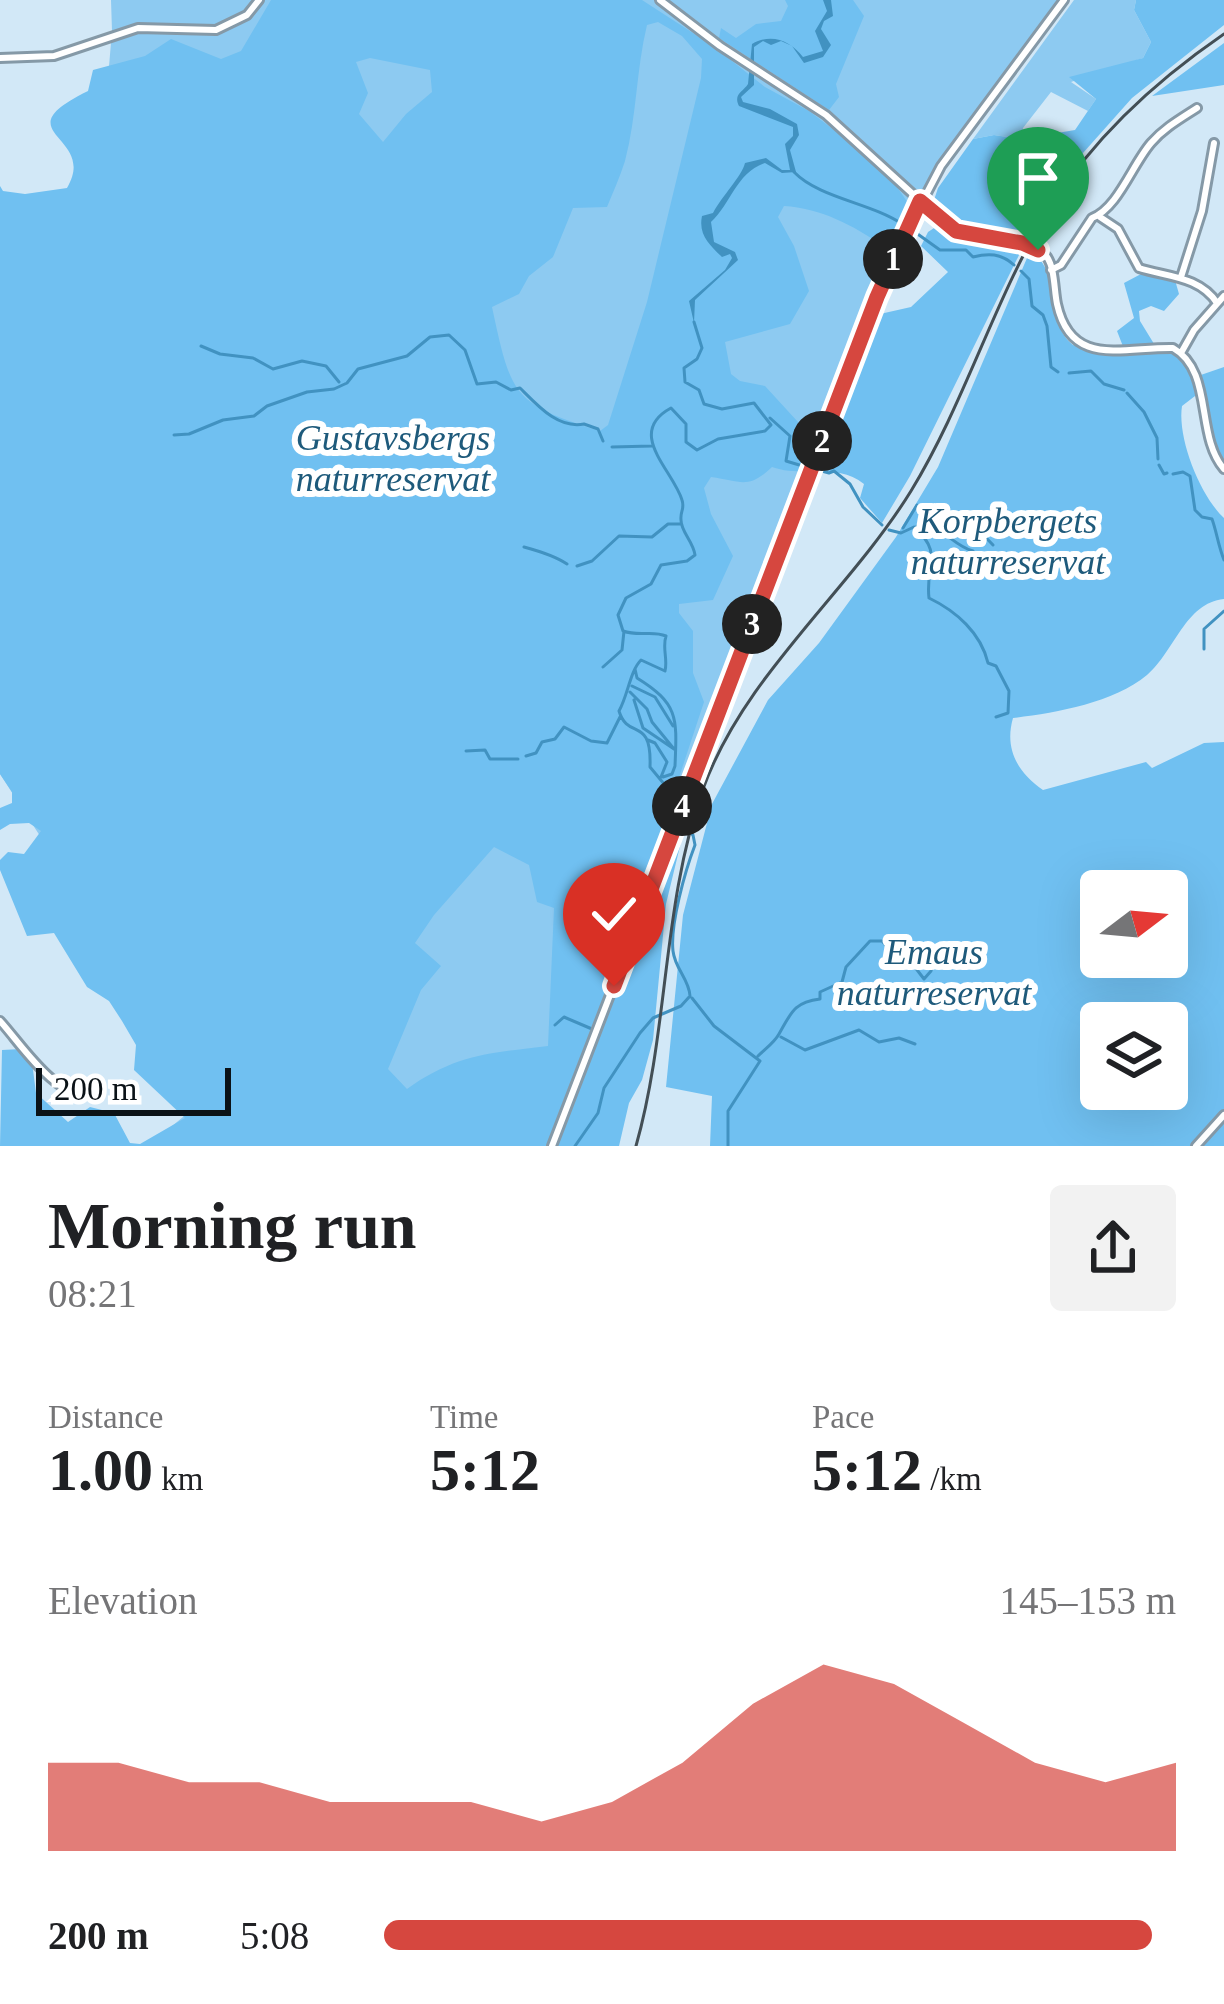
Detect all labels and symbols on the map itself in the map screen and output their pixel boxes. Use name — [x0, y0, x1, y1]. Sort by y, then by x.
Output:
pin — [987, 127, 1089, 250]
pin: 1 — [863, 229, 923, 289]
pin: 2 — [792, 411, 852, 471]
park label: Gustavsbergs naturreservat — [296, 418, 491, 499]
park label: Korpbergets naturreservat — [911, 501, 1106, 582]
pin: 3 — [722, 594, 782, 654]
pin: 4 — [652, 776, 712, 836]
pin — [563, 863, 665, 986]
north arrow — [1080, 870, 1188, 978]
park label: Emaus naturreservat — [837, 932, 1032, 1013]
scale bar — [36, 1062, 231, 1115]

